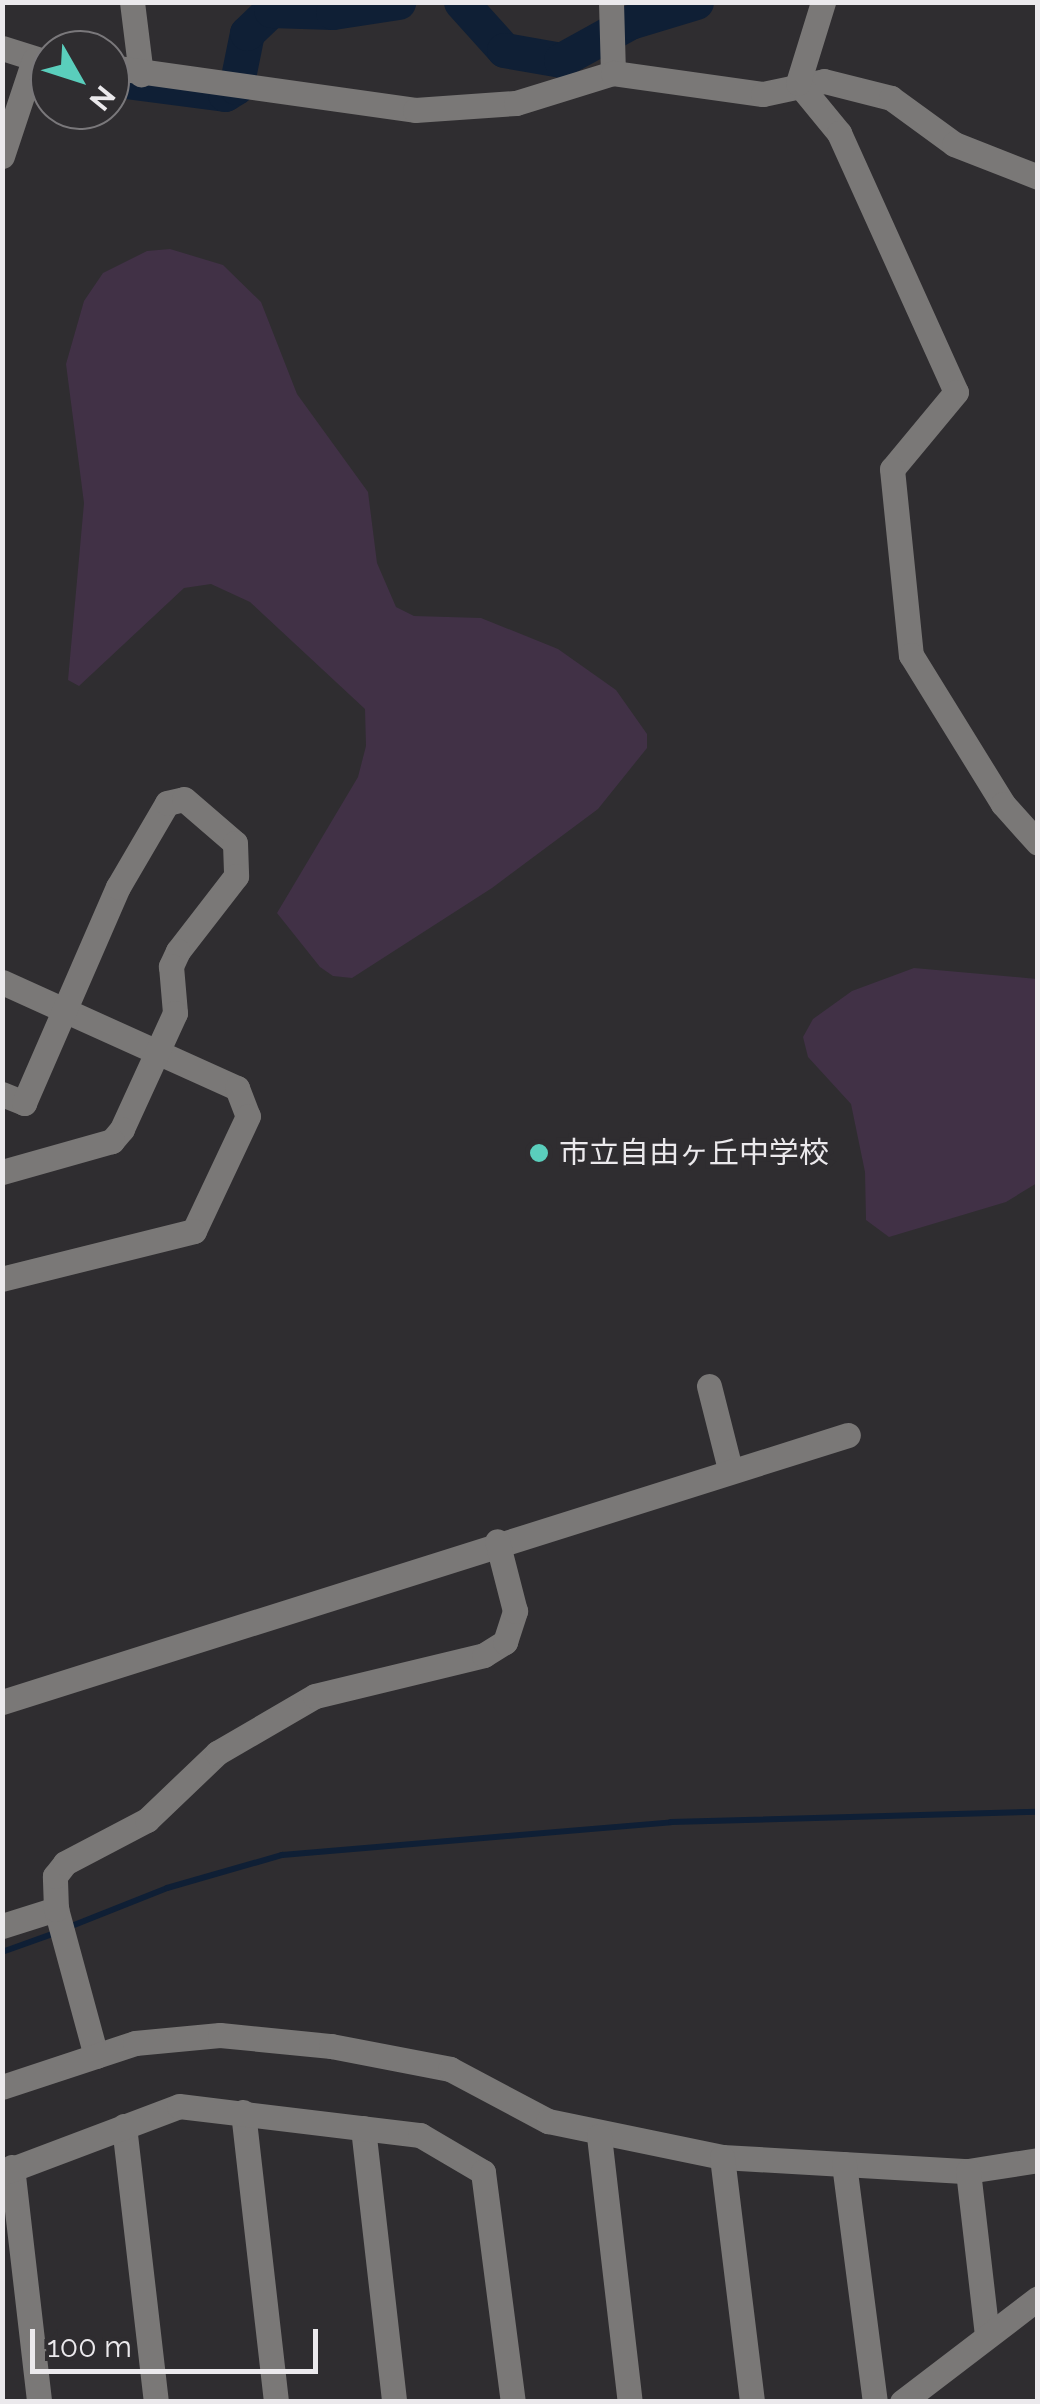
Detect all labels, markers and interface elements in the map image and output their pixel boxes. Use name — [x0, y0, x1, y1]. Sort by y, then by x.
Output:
north arrow — [30, 30, 130, 130]
text: N — [83, 79, 122, 117]
place label: 市立自由ヶ丘中学校 — [559, 1135, 829, 1171]
marker: 市立自由ヶ丘中学校 — [528, 1142, 550, 1164]
scale bar — [35, 2309, 322, 2371]
text: 100 m — [47, 2329, 132, 2364]

